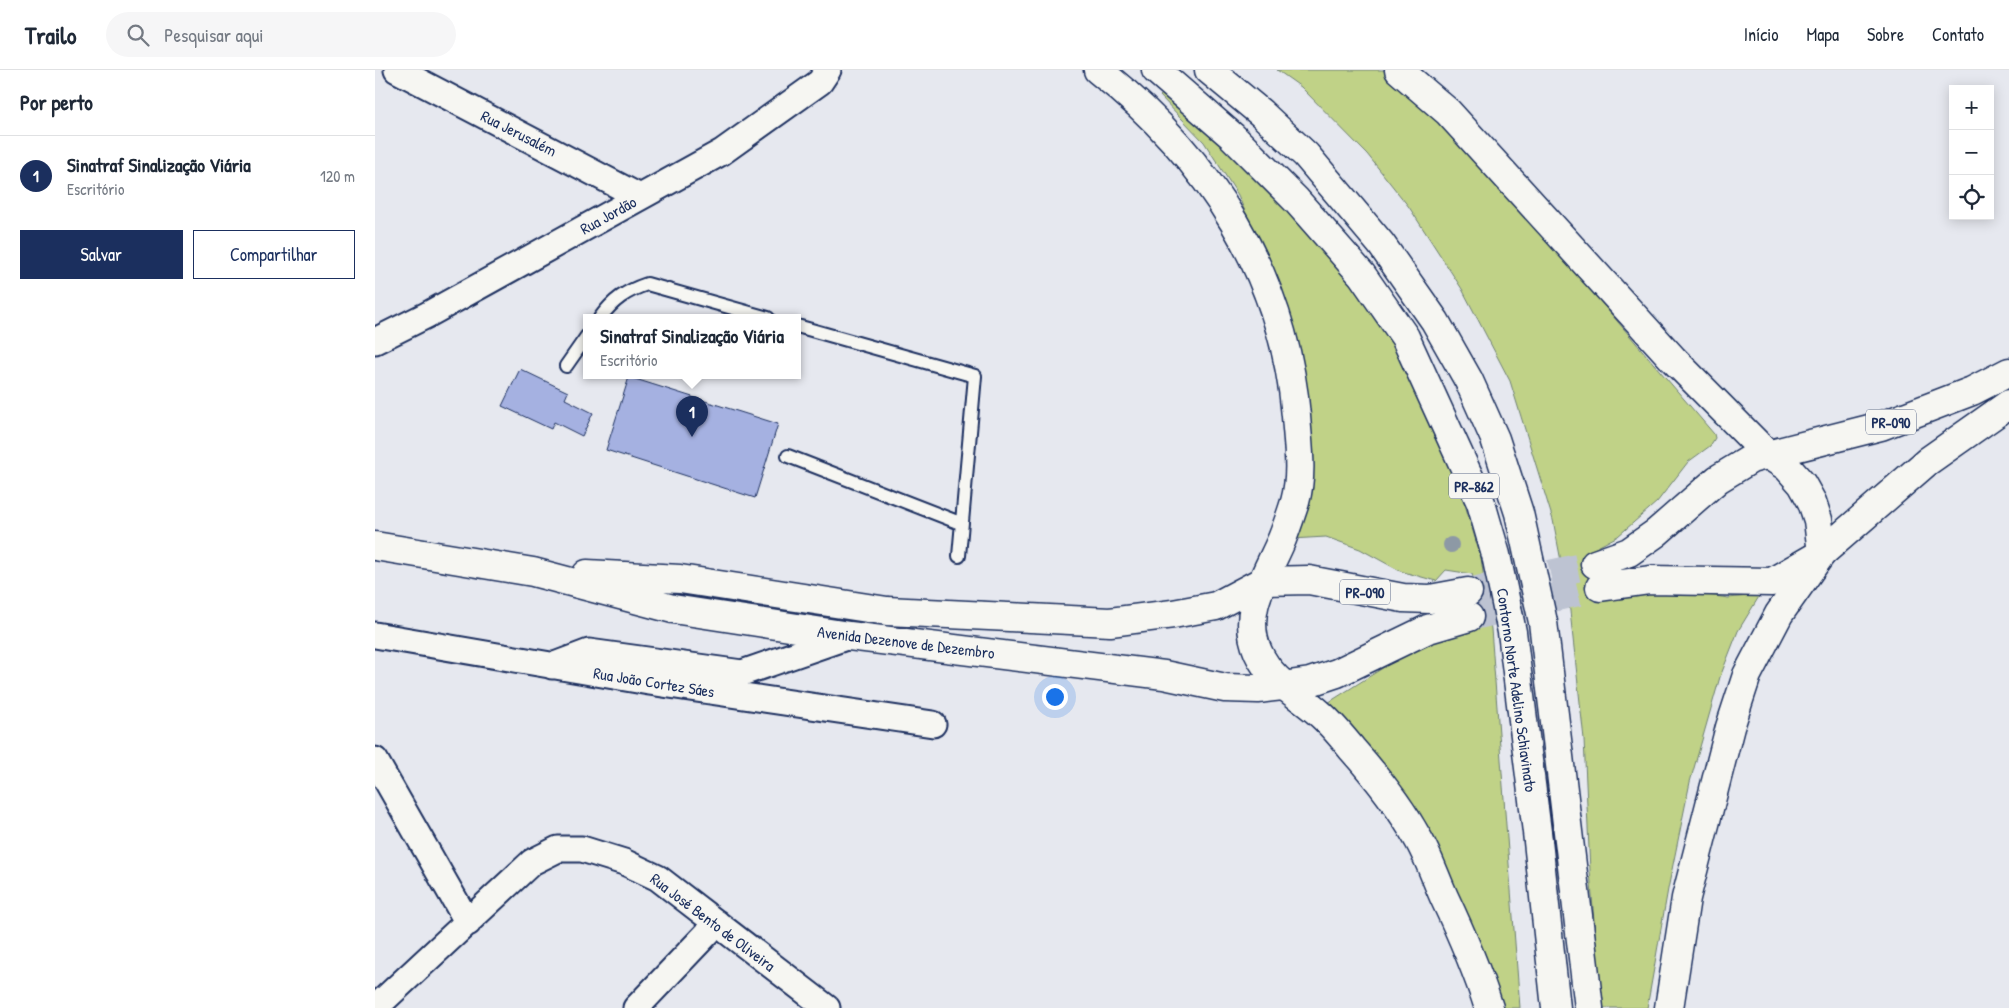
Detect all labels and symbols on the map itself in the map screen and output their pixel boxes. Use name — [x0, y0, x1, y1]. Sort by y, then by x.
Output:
street label: Rua Jerusalém — [477, 104, 561, 162]
street label: Rua Jordão — [576, 190, 641, 239]
pin: 1 — [676, 396, 708, 437]
road number: PR-090 — [1866, 410, 1916, 434]
road number: PR-862 — [1449, 474, 1499, 498]
road number: PR-090 — [1340, 580, 1390, 604]
street label: Contorno Norte Adelino Schiavinato — [1492, 587, 1542, 794]
street label: Avenida Dezenove de Dezembro — [816, 620, 996, 664]
street label: Rua João Cortez Sáes — [592, 662, 716, 702]
your location — [1042, 684, 1068, 710]
street label: Rua José Bento de Oliveira — [646, 868, 780, 976]

